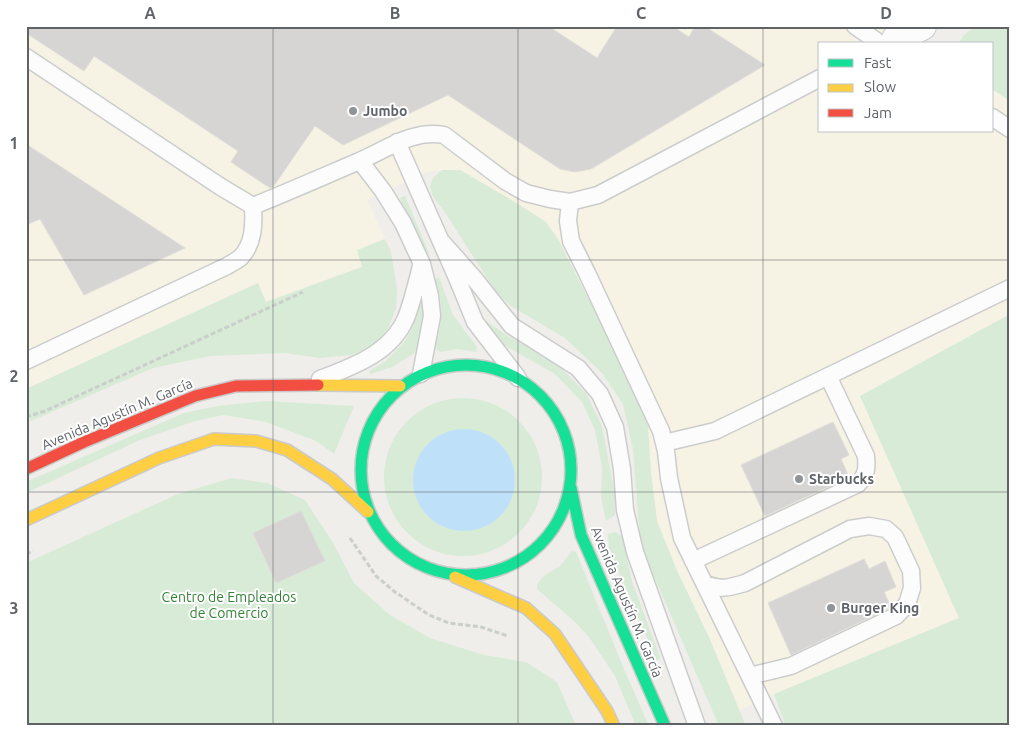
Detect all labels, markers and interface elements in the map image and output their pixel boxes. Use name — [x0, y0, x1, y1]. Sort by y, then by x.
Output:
text: A — [144, 4, 156, 22]
text: B — [390, 4, 400, 22]
text: C — [636, 4, 646, 22]
text: D — [880, 4, 892, 22]
legend — [818, 42, 994, 132]
text: Fast — [864, 54, 892, 71]
text: Slow — [864, 78, 897, 95]
place label: Jumbo — [363, 103, 407, 119]
text: Jam — [864, 104, 892, 121]
marker: Jumbo — [347, 105, 359, 117]
text: 1 — [9, 134, 19, 152]
text: 2 — [9, 367, 19, 385]
street label: Avenida Agustín M. García — [39, 375, 195, 453]
place label: Starbucks — [809, 471, 874, 487]
marker: Starbucks — [793, 473, 805, 485]
street label: Avenida Agustín M. García — [588, 524, 666, 680]
park label: Centro de Empleados de Comercio — [162, 589, 296, 621]
text: 3 — [9, 599, 19, 617]
place label: Burger King — [841, 600, 919, 616]
marker: Burger King — [825, 602, 837, 614]

